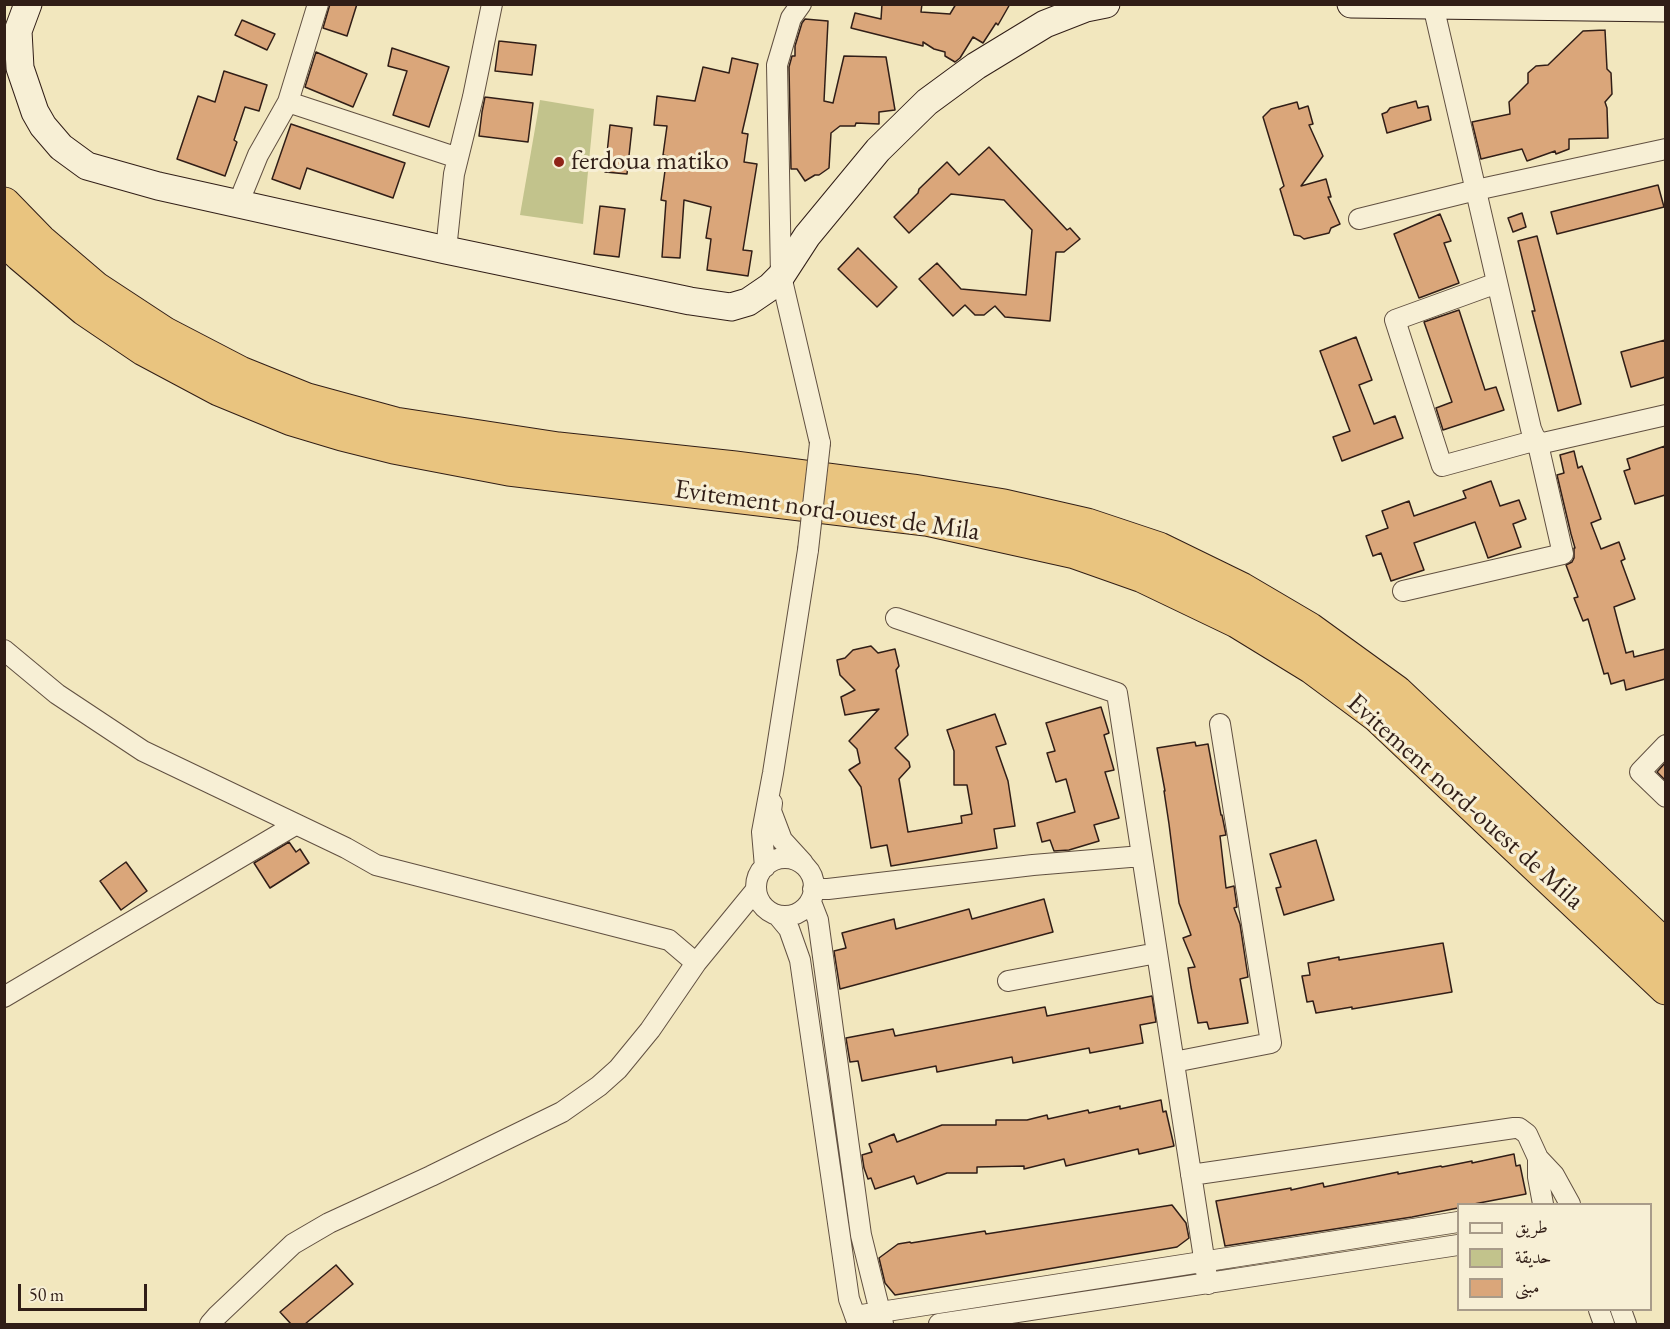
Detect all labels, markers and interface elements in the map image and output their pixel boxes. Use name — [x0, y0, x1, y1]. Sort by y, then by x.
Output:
place label: ferdoua matiko — [571, 146, 729, 178]
marker: ferdoua matiko — [552, 155, 566, 169]
street label: Evitement nord-ouest de Mila — [672, 474, 982, 548]
street label: Evitement nord-ouest de Mila — [1340, 687, 1590, 917]
legend — [1457, 1203, 1652, 1311]
text: طريق — [1515, 1215, 1548, 1238]
text: حديقة — [1515, 1245, 1551, 1268]
scale bar — [21, 1272, 150, 1310]
text: مبنى — [1515, 1275, 1540, 1298]
text: 50 m — [29, 1283, 64, 1306]

